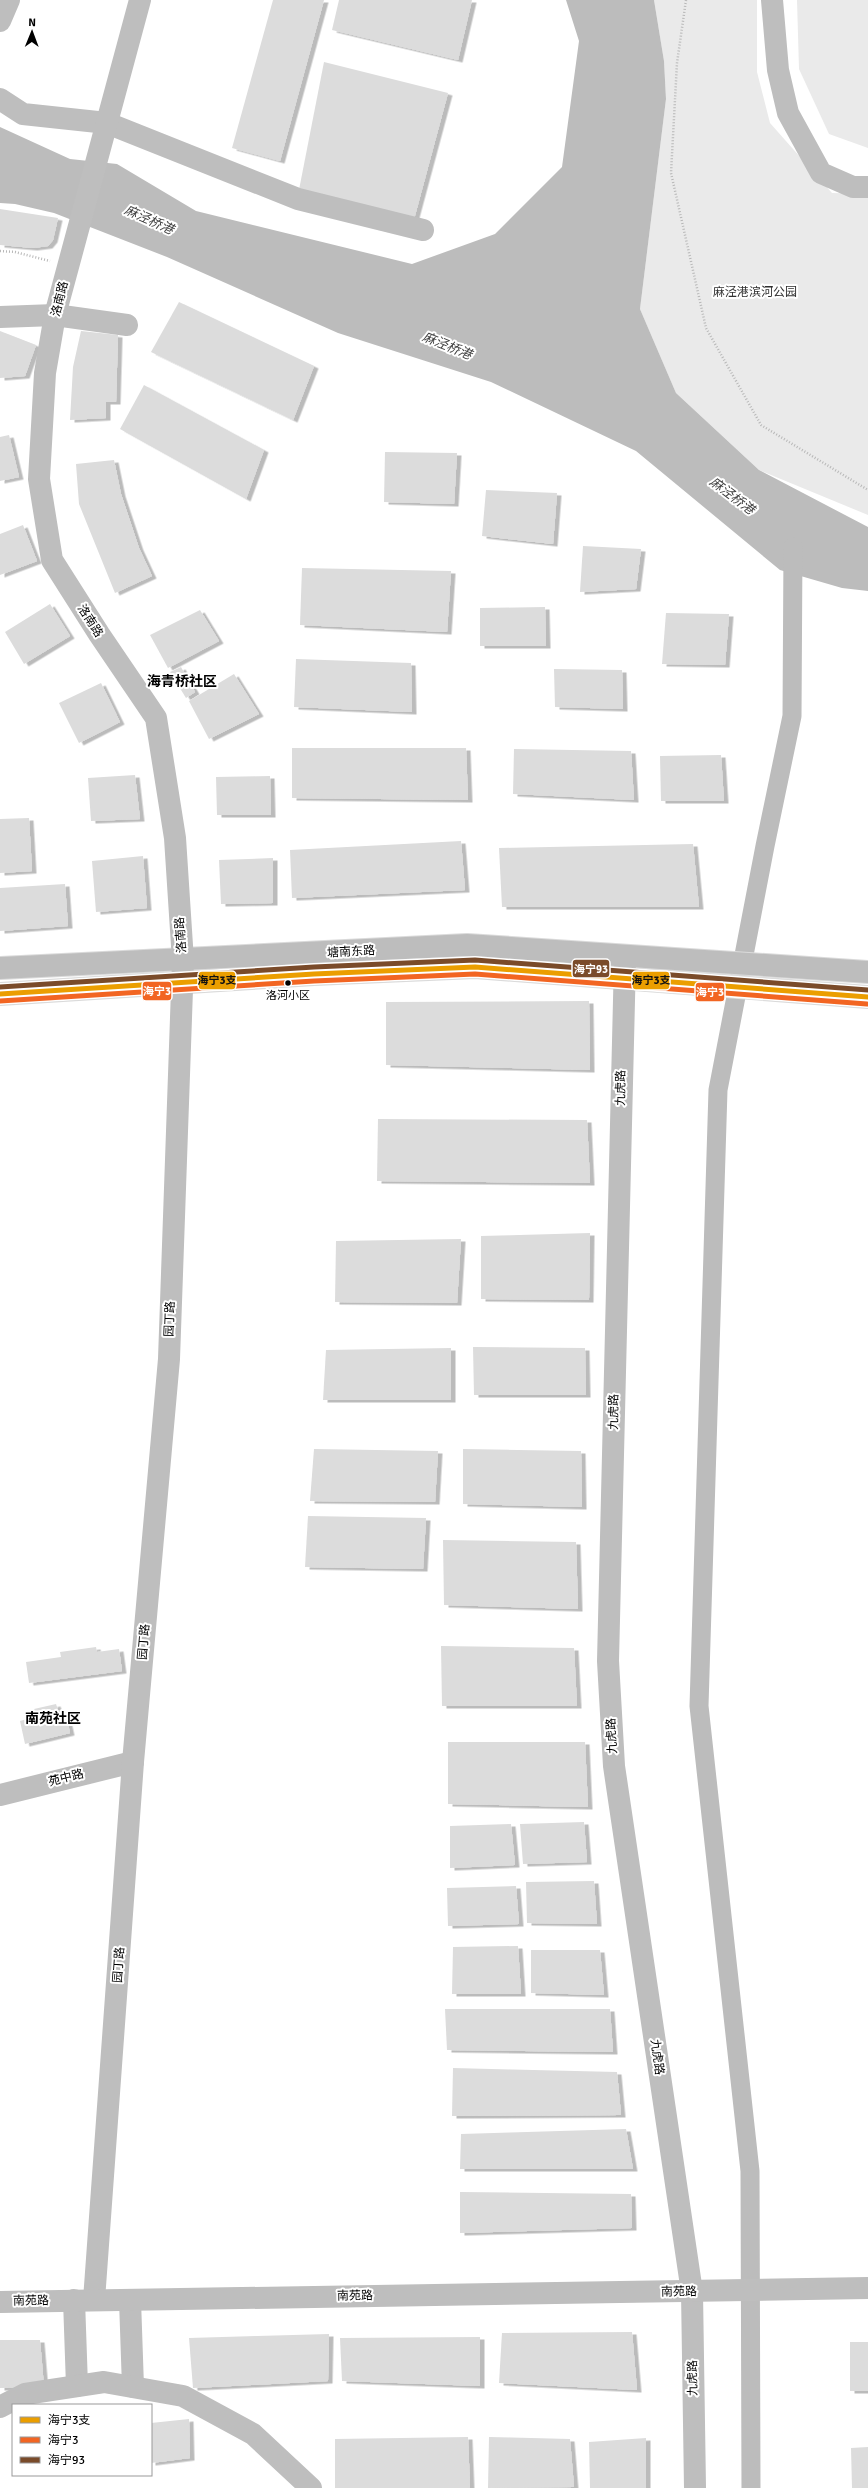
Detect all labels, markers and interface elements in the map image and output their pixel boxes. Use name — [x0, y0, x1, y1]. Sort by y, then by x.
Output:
north arrow — [12, 12, 52, 52]
text: N — [28, 16, 36, 29]
water label: 麻泾桥港 — [122, 202, 178, 239]
street label: 洛南路 — [48, 280, 72, 318]
park label: 麻泾港滨河公园 — [713, 285, 797, 300]
water label: 麻泾桥港 — [420, 329, 476, 364]
water label: 麻泾桥港 — [706, 474, 759, 519]
street label: 洛南路 — [74, 602, 106, 640]
district label: 海青桥社区 — [147, 673, 217, 690]
street label: 洛南路 — [172, 917, 190, 953]
street label: 塘南东路 — [327, 943, 375, 961]
line badge: 海宁93 — [572, 959, 610, 978]
text: 海宁93 — [574, 963, 608, 976]
line badge: 海宁3支 — [198, 971, 236, 990]
line badge: 海宁3支 — [632, 971, 670, 990]
text: 海宁3支 — [198, 974, 236, 987]
text: 海宁3支 — [632, 974, 670, 987]
marker: 洛河小区 — [283, 978, 293, 988]
line badge: 海宁3 — [142, 981, 172, 1001]
line badge: 海宁3 — [695, 982, 725, 1002]
text: 海宁3 — [143, 985, 171, 998]
text: 海宁3 — [696, 986, 724, 999]
place label: 洛河小区 — [266, 989, 310, 1002]
street label: 九虎路 — [613, 1070, 629, 1106]
street label: 园丁路 — [162, 1301, 178, 1337]
street label: 九虎路 — [606, 1394, 622, 1430]
street label: 园丁路 — [135, 1623, 153, 1661]
district label: 南苑社区 — [25, 1710, 81, 1727]
street label: 九虎路 — [604, 1718, 620, 1754]
street label: 苑中路 — [47, 1766, 85, 1790]
street label: 园丁路 — [110, 1947, 128, 1983]
street label: 九虎路 — [647, 2038, 667, 2076]
street label: 南苑路 — [661, 2284, 697, 2300]
street label: 南苑路 — [337, 2288, 373, 2304]
street label: 南苑路 — [13, 2293, 49, 2309]
street label: 九虎路 — [685, 2360, 701, 2396]
legend — [12, 2404, 152, 2476]
text: 海宁3支 — [48, 2413, 90, 2428]
text: 海宁3 — [48, 2433, 78, 2448]
text: 海宁93 — [48, 2453, 85, 2468]

